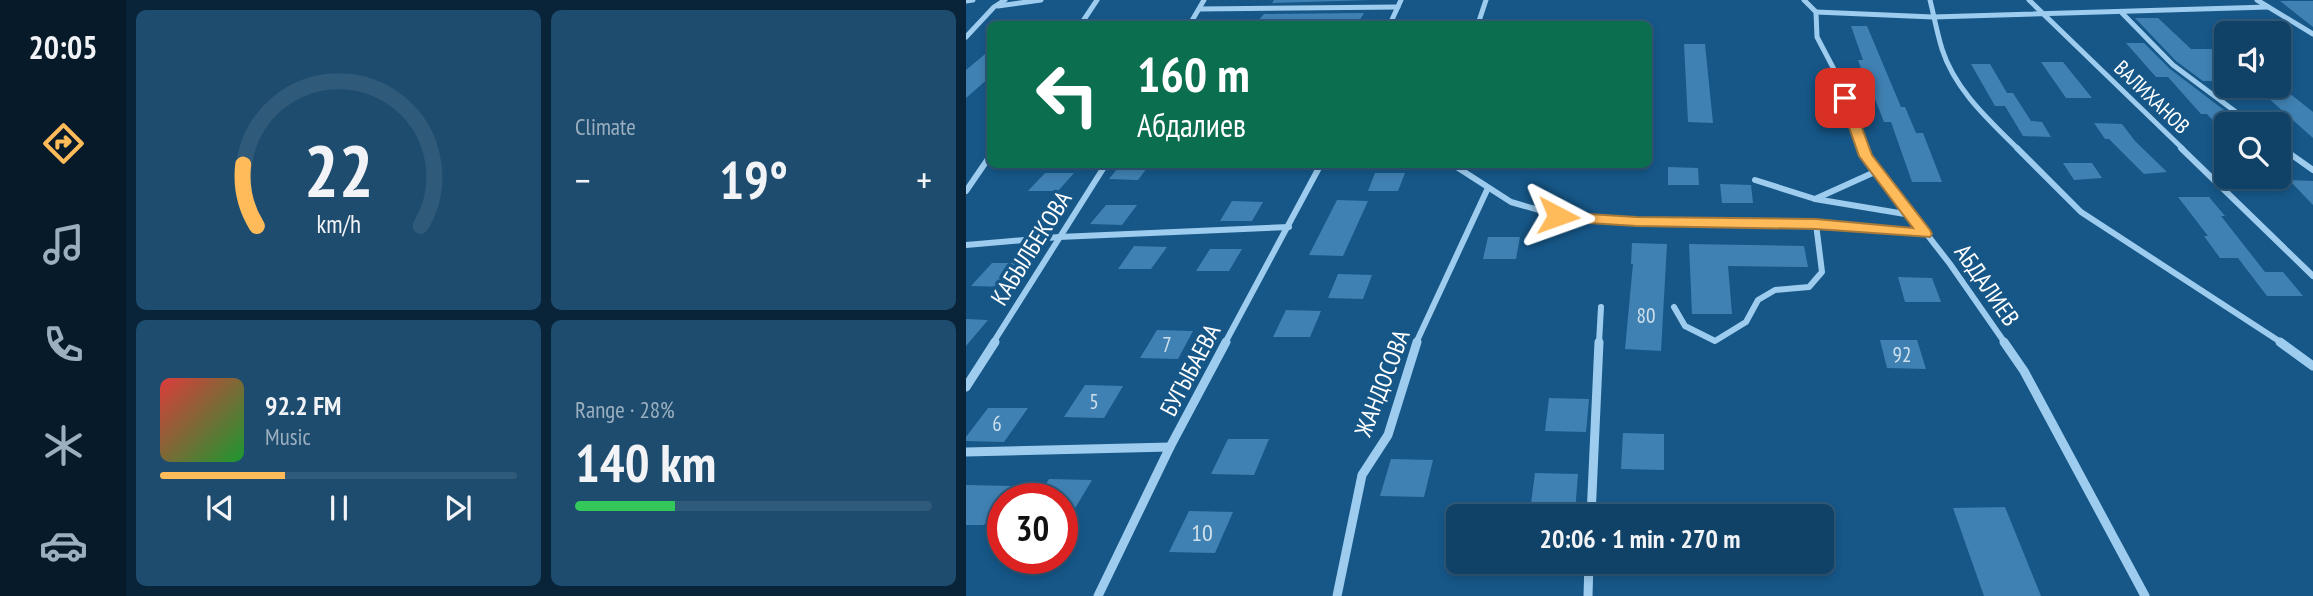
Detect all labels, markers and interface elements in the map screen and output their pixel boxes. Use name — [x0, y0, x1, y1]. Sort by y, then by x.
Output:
map controls — [2214, 21, 2291, 189]
button: sound — [2214, 21, 2291, 98]
text: 20:05 — [28, 26, 98, 68]
text: 160 m — [1137, 42, 1250, 106]
icon: left — [1022, 49, 1113, 140]
street label: ВАЛИХАНОВ — [2109, 54, 2195, 140]
pin — [1815, 68, 1875, 128]
icon: arrive — [1826, 79, 1864, 117]
text: Абдалиев — [1137, 104, 1246, 146]
text: Climate — [575, 112, 636, 141]
button: search — [2214, 112, 2291, 189]
icon: directions — [39, 119, 88, 168]
text: 22 — [304, 122, 373, 216]
text: 19° — [719, 146, 788, 213]
text: − — [575, 155, 591, 204]
text: + — [916, 155, 932, 204]
position arrow — [1521, 179, 1595, 253]
street label: КАБЫЛБЕКОВА — [984, 185, 1079, 311]
text: km/h — [316, 208, 361, 240]
icon: music — [39, 220, 88, 269]
street label: АБДАЛИЕВ — [1948, 238, 2026, 332]
house number: 80 — [1637, 302, 1655, 329]
street label: БУГЫБАЕВА — [1153, 318, 1227, 421]
icon: phone — [39, 320, 88, 369]
street label: ЖАНДОСОВА — [1347, 325, 1417, 442]
house number: 7 — [1162, 331, 1172, 358]
house number: 92 — [1893, 341, 1911, 368]
house number: 5 — [1089, 388, 1099, 415]
text: 92.2 FM — [265, 389, 341, 422]
text: Range · 28% — [575, 395, 675, 424]
house number: 6 — [992, 410, 1002, 437]
icon: climate — [39, 421, 88, 470]
text: Music — [265, 422, 311, 451]
text: 140 km — [575, 429, 716, 496]
speed limit sign: 30 — [987, 483, 1078, 574]
icon: previous — [201, 489, 239, 527]
icon: pause — [320, 489, 358, 527]
icon: next — [439, 489, 477, 527]
house number: 10 — [1191, 517, 1213, 548]
icon: car — [39, 521, 88, 570]
text: 20:06 · 1 min · 270 m — [1540, 522, 1740, 555]

